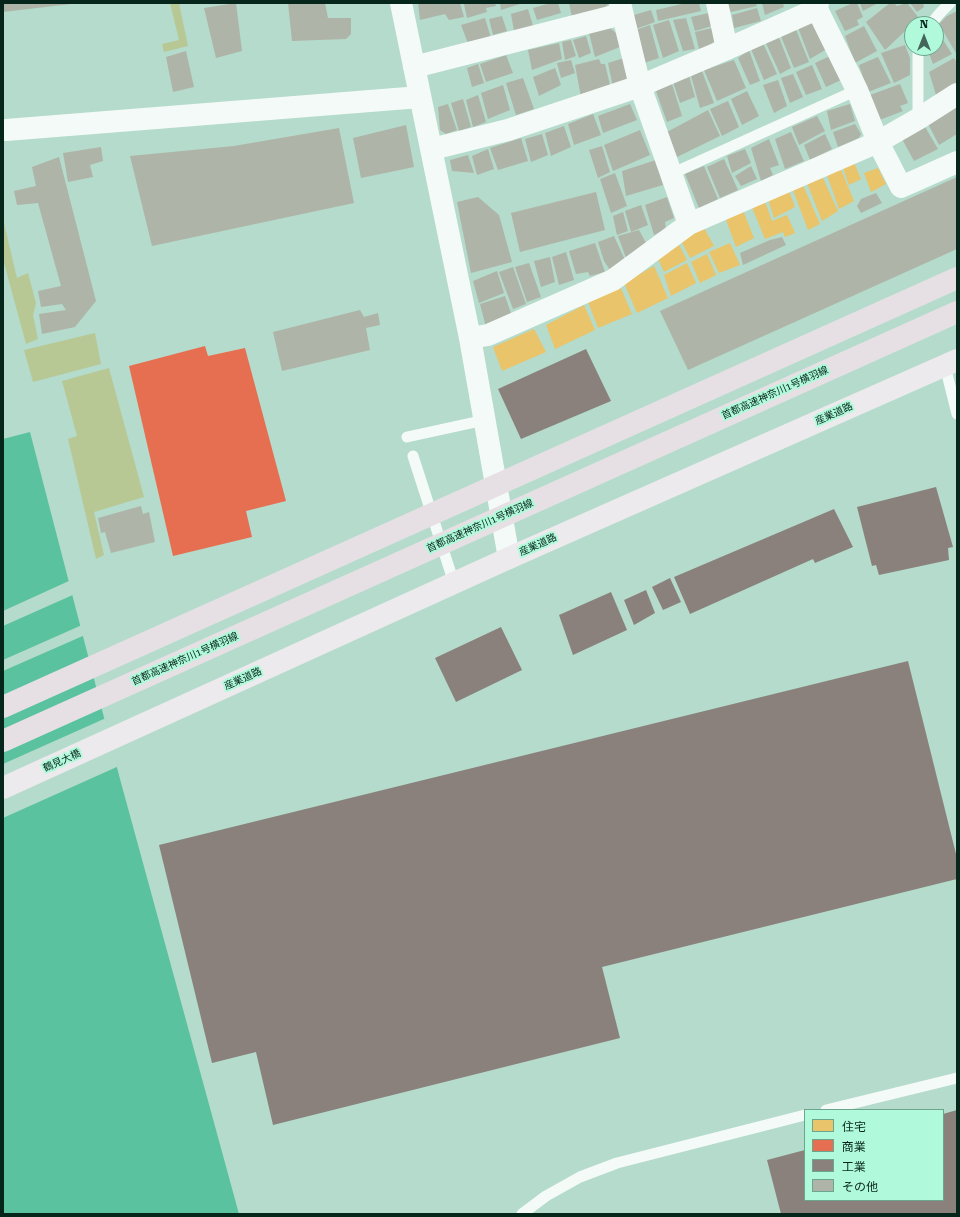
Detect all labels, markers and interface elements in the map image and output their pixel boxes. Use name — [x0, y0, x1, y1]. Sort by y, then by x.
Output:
north arrow — [904, 16, 944, 56]
text: N — [920, 18, 928, 31]
street label: 首都高速神奈川1号横羽線 — [720, 364, 830, 422]
street label: 産業道路 — [813, 400, 855, 428]
street label: 首都高速神奈川1号横羽線 — [425, 497, 535, 555]
street label: 産業道路 — [517, 531, 559, 559]
street label: 首都高速神奈川1号横羽線 — [130, 630, 240, 688]
street label: 産業道路 — [222, 665, 264, 693]
street label: 鶴見大橋 — [41, 747, 83, 775]
legend — [804, 1109, 944, 1201]
text: 住宅 — [842, 1120, 866, 1134]
text: 商業 — [842, 1140, 866, 1154]
text: 工業 — [842, 1160, 866, 1174]
text: その他 — [842, 1180, 878, 1194]

